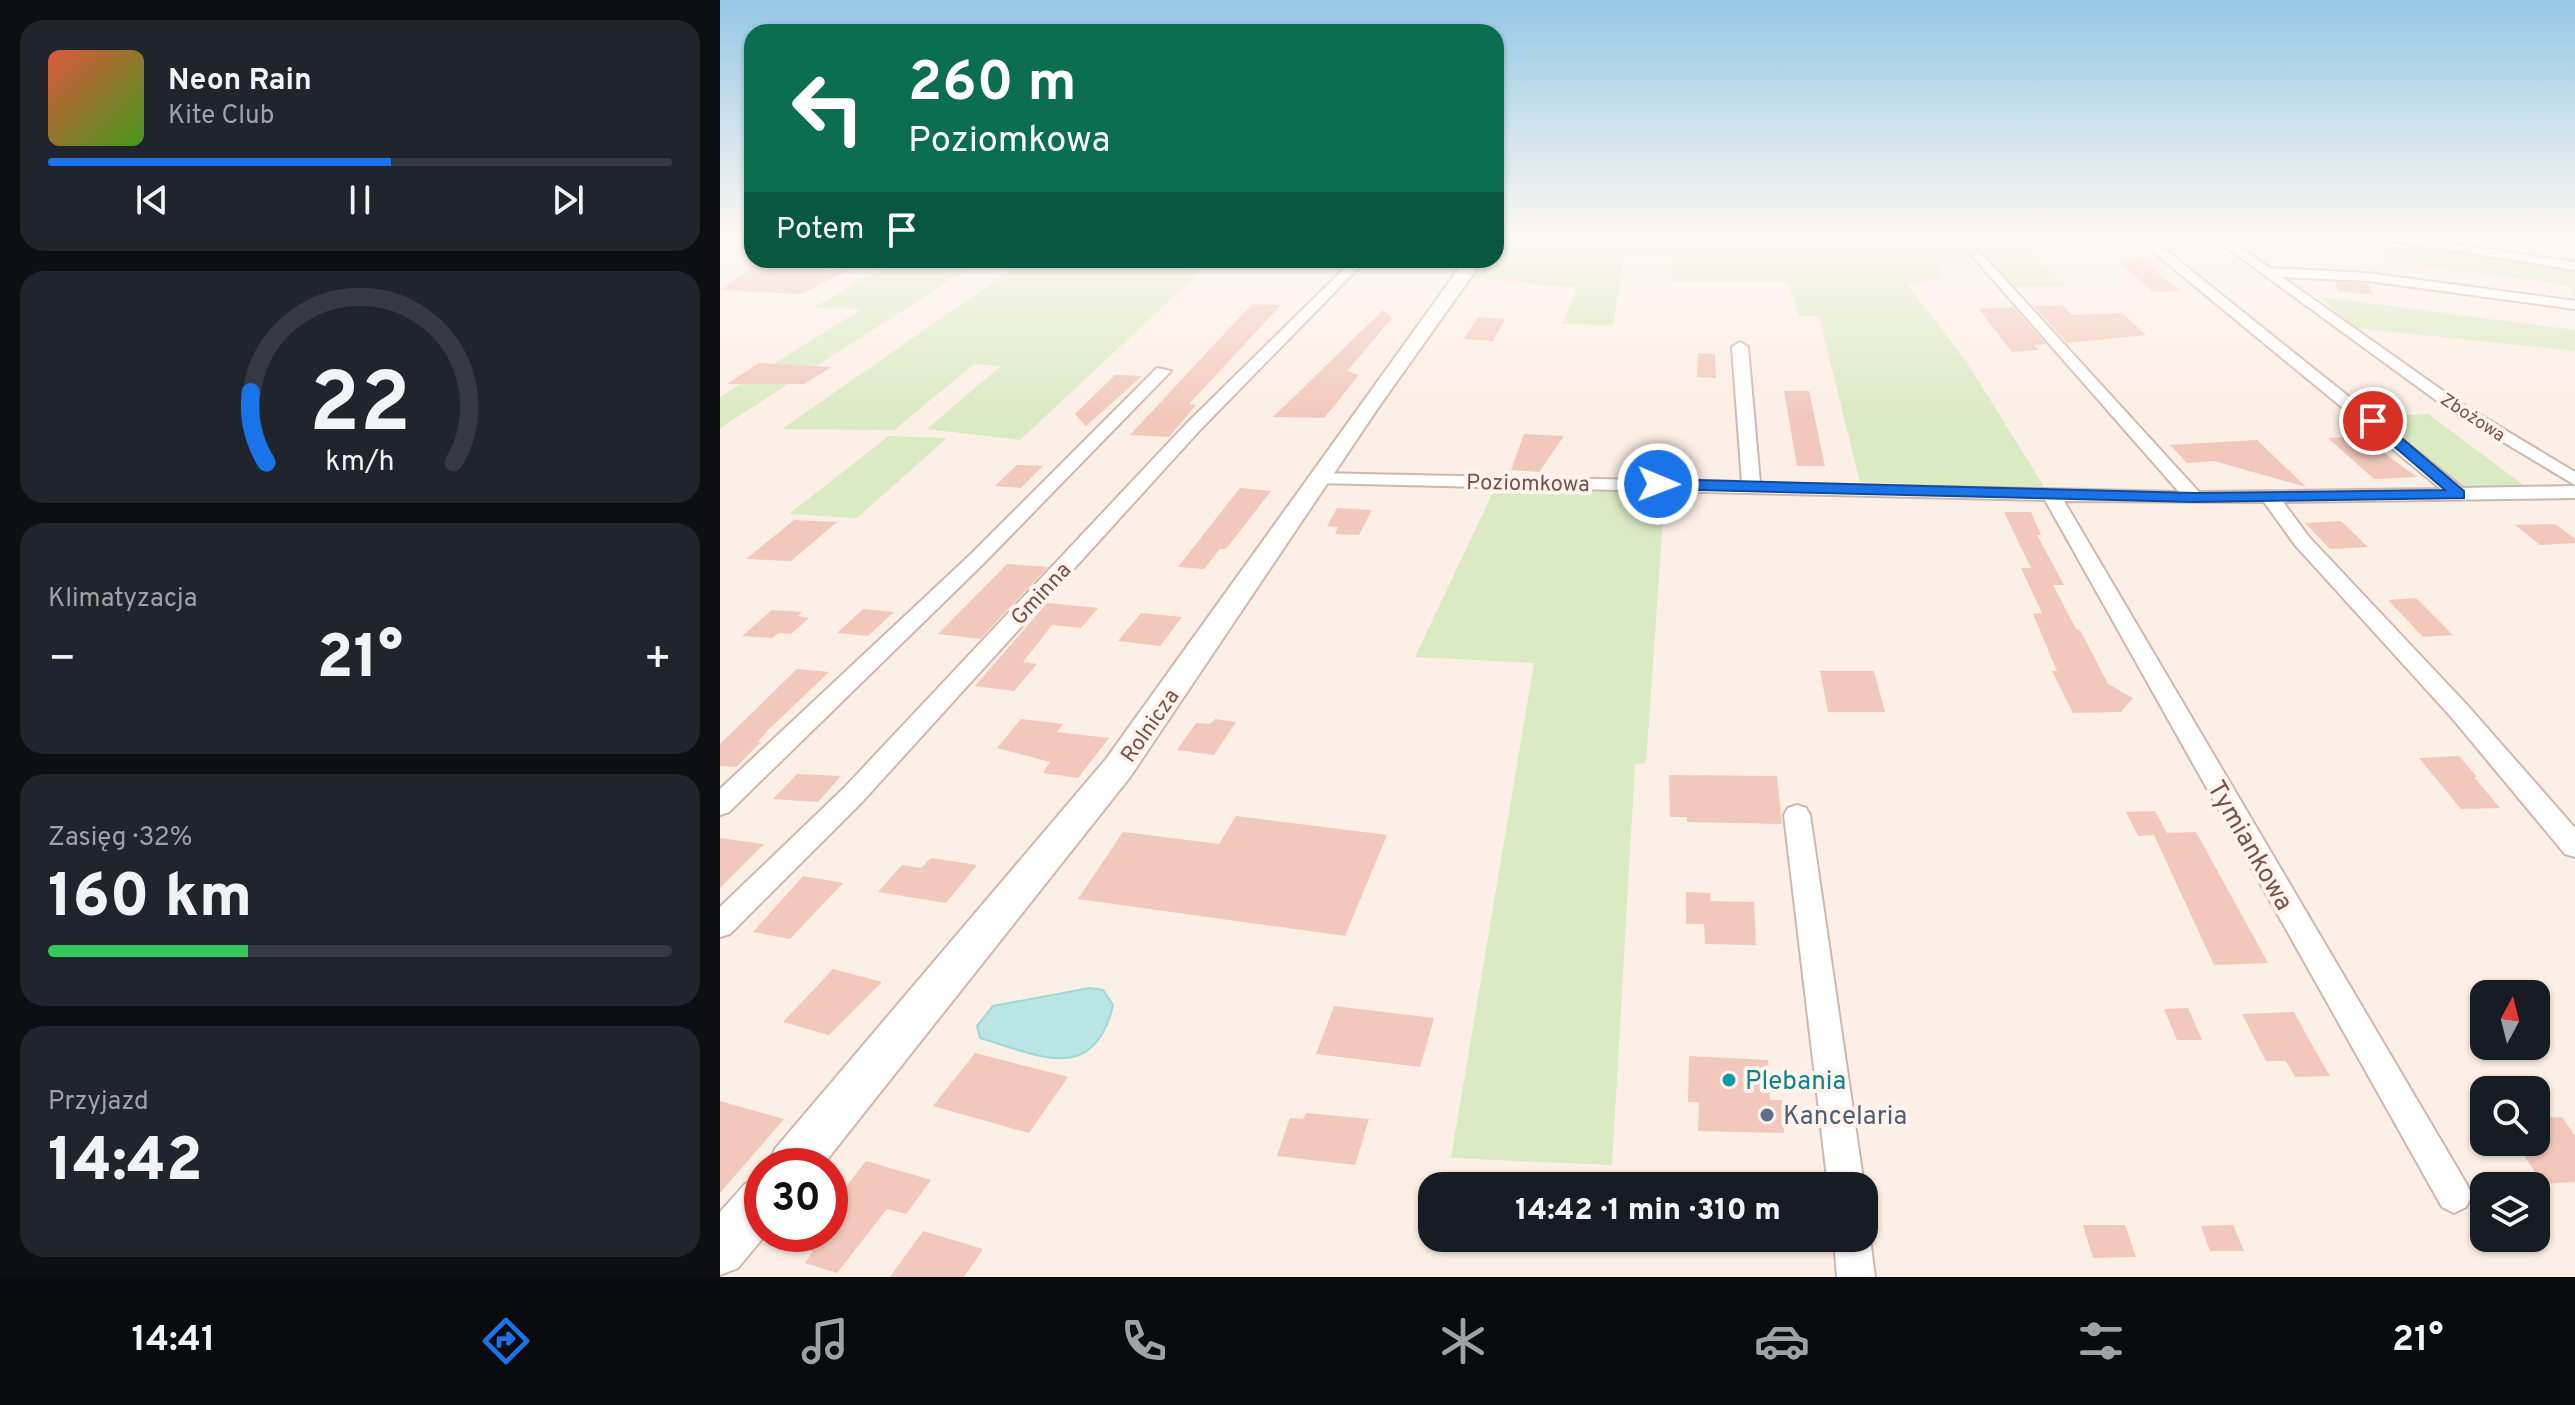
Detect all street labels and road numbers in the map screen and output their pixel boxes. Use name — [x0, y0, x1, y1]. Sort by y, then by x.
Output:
street label: Zbożowa — [2435, 389, 2509, 448]
street label: Poziomkowa — [1466, 470, 1590, 499]
street label: Gminna — [1006, 558, 1078, 632]
street label: Rolnicza — [1116, 684, 1186, 768]
street label: Tymiankowa — [2198, 775, 2299, 917]

